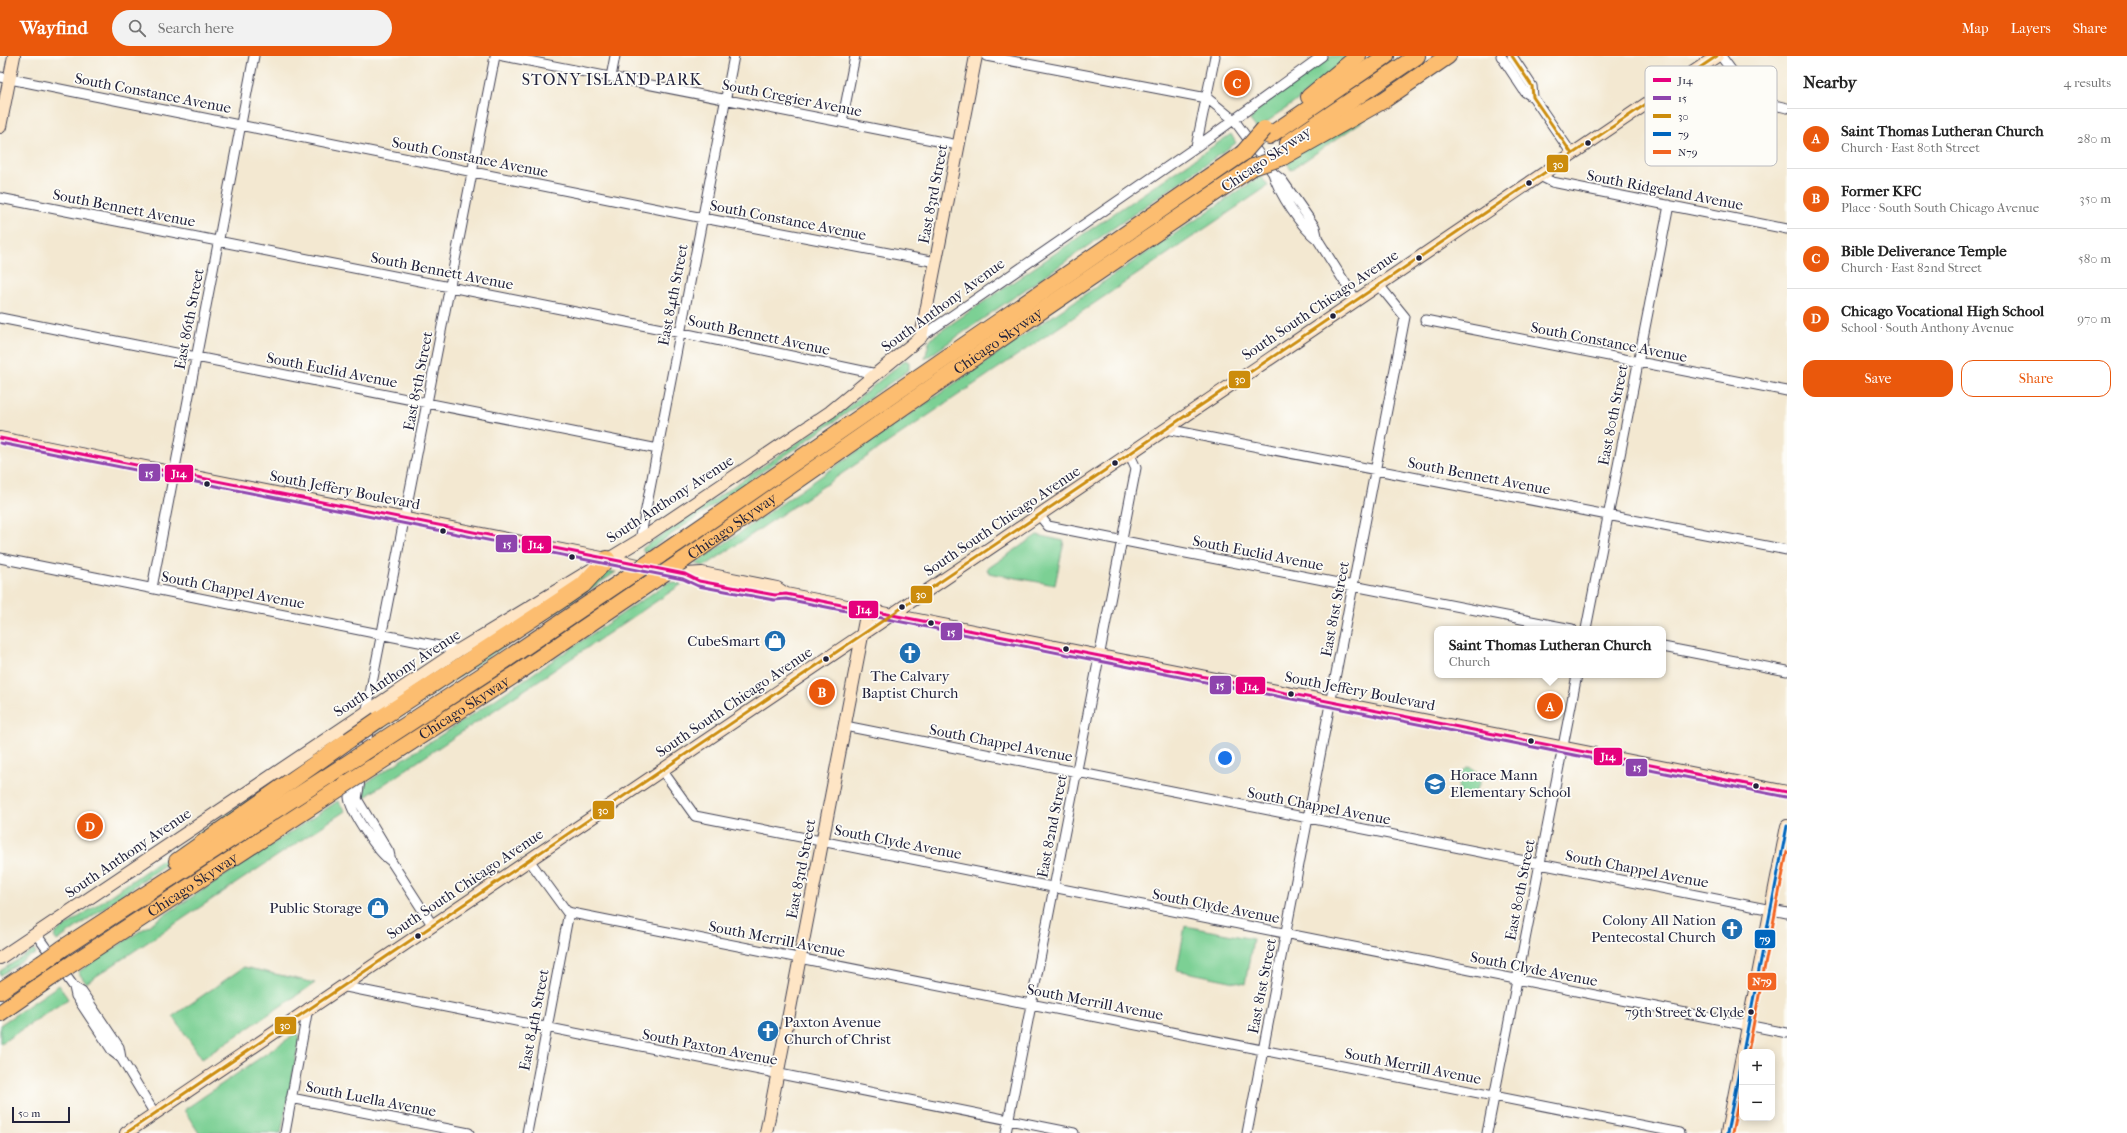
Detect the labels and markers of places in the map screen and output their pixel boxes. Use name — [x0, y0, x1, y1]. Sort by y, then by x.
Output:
pin: C — [1224, 68, 1250, 98]
unlabelled marker — [1583, 138, 1593, 148]
unlabelled marker — [1524, 178, 1534, 188]
unlabelled marker — [1414, 253, 1424, 263]
unlabelled marker — [1328, 311, 1338, 321]
unlabelled marker — [1110, 458, 1120, 468]
unlabelled marker — [202, 479, 212, 489]
unlabelled marker — [438, 526, 448, 536]
unlabelled marker — [567, 552, 577, 562]
unlabelled marker — [897, 602, 907, 612]
unlabelled marker — [926, 618, 936, 628]
shop icon: CubeSmart — [762, 628, 788, 654]
place label: CubeSmart — [687, 632, 761, 650]
church icon: The Calvary Baptist Church — [897, 640, 923, 666]
unlabelled marker — [1061, 644, 1071, 654]
unlabelled marker — [821, 654, 831, 664]
place label: The Calvary Baptist Church — [862, 667, 959, 702]
pin: B — [809, 677, 835, 707]
unlabelled marker — [1286, 689, 1296, 699]
pin: A — [1537, 691, 1563, 721]
unlabelled marker — [1526, 736, 1536, 746]
place label: Horace Mann Elementary School — [1450, 766, 1571, 801]
school or university icon: Horace Mann Elementary School — [1422, 771, 1448, 797]
unlabelled marker — [1751, 781, 1761, 791]
pin: D — [77, 811, 103, 841]
shop icon: Public Storage — [365, 895, 391, 921]
place label: Public Storage — [269, 899, 363, 917]
place label: Colony All Nation Pentecostal Church — [1591, 911, 1717, 946]
church icon: Colony All Nation Pentecostal Church — [1719, 916, 1745, 942]
unlabelled marker — [413, 931, 423, 941]
place label: 79th Street & Clyde — [1625, 1004, 1744, 1021]
marker: 79th Street & Clyde — [1746, 1007, 1756, 1017]
place label: Paxton Avenue Church of Christ — [784, 1013, 892, 1048]
church icon: Paxton Avenue Church of Christ — [755, 1018, 781, 1044]

